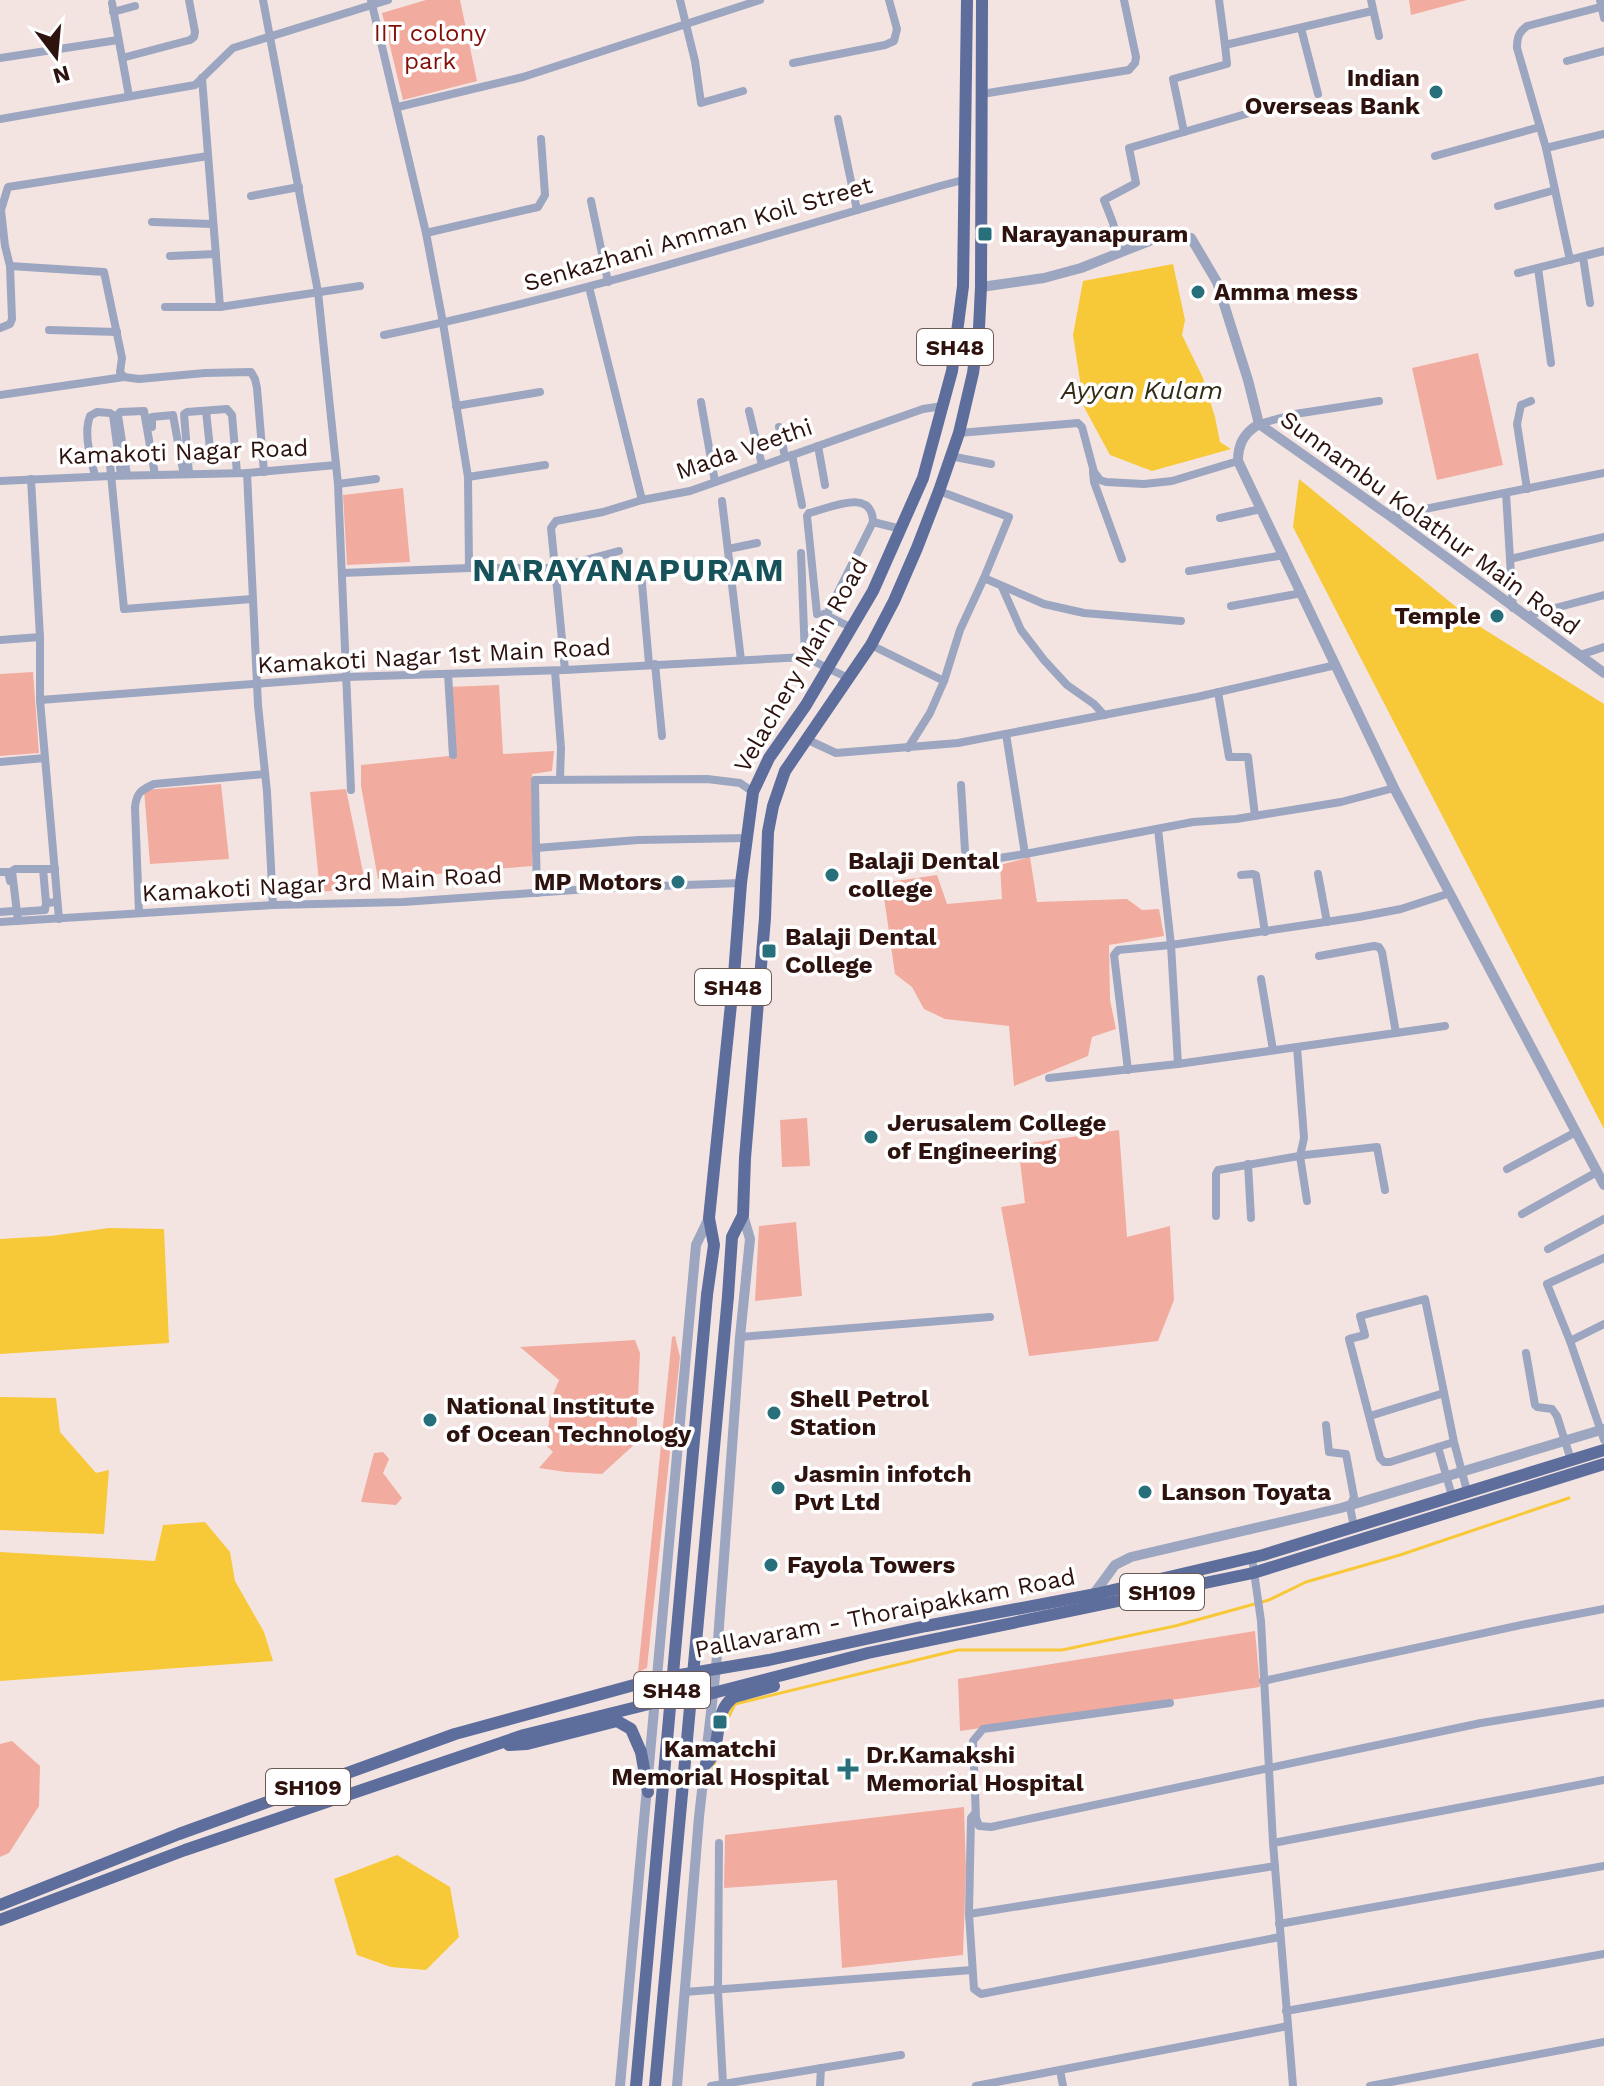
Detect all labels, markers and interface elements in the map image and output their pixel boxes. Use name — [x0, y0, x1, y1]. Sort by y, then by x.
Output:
north arrow — [16, 16, 96, 96]
park label: IIT colony park — [374, 19, 487, 75]
text: N — [50, 60, 73, 89]
place label: Indian Overseas Bank — [1245, 64, 1420, 120]
marker: Indian Overseas Bank — [1427, 83, 1445, 101]
street label: Senkazhani Amman Koil Street — [520, 171, 876, 297]
place label: Narayanapuram — [1001, 220, 1188, 248]
marker: Narayanapuram — [976, 225, 994, 243]
place label: Amma mess — [1214, 278, 1358, 306]
marker: Amma mess — [1189, 283, 1207, 301]
road number: SH48 — [917, 329, 993, 365]
water label: Ayyan Kulam — [1060, 375, 1223, 405]
street label: Sunnambu Kolathur Main Road — [1275, 405, 1585, 641]
street label: Mada Veethi — [672, 413, 816, 485]
street label: Kamakoti Nagar Road — [57, 434, 309, 470]
district label: NARAYANAPURAM — [472, 551, 786, 589]
street label: Velachery Main Road — [728, 553, 874, 777]
place label: Temple — [1394, 602, 1481, 630]
marker: Temple — [1488, 607, 1506, 625]
street label: Kamakoti Nagar 1st Main Road — [257, 633, 611, 679]
place label: Balaji Dental college — [848, 847, 1000, 903]
street label: Kamakoti Nagar 3rd Main Road — [141, 861, 503, 907]
marker: Balaji Dental college — [823, 866, 841, 884]
place label: MP Motors — [534, 868, 662, 896]
marker: MP Motors — [669, 873, 687, 891]
place label: Balaji Dental College — [785, 923, 937, 979]
marker: Balaji Dental College — [760, 942, 778, 960]
road number: SH48 — [695, 969, 771, 1005]
place label: Jerusalem College of Engineering — [887, 1109, 1106, 1165]
marker: Jerusalem College of Engineering — [862, 1128, 880, 1146]
place label: Shell Petrol Station — [790, 1385, 929, 1441]
place label: National Institute of Ocean Technology — [446, 1392, 692, 1448]
marker: Shell Petrol Station — [765, 1404, 783, 1422]
marker: National Institute of Ocean Technology — [421, 1411, 439, 1429]
place label: Jasmin infotch Pvt Ltd — [794, 1460, 972, 1516]
place label: Lanson Toyata — [1161, 1478, 1331, 1506]
marker: Jasmin infotch Pvt Ltd — [769, 1479, 787, 1497]
marker: Lanson Toyata — [1136, 1483, 1154, 1501]
place label: Fayola Towers — [787, 1551, 955, 1579]
marker: Fayola Towers — [762, 1556, 780, 1574]
street label: Pallavaram - Thoraipakkam Road — [692, 1562, 1078, 1664]
road number: SH109 — [1120, 1574, 1204, 1610]
road number: SH48 — [634, 1672, 710, 1708]
marker: Kamatchi Memorial Hospital — [711, 1713, 729, 1731]
place label: Kamatchi Memorial Hospital — [611, 1735, 829, 1791]
place label: Dr.Kamakshi Memorial Hospital — [866, 1741, 1084, 1797]
marker: Dr.Kamakshi Memorial Hospital — [837, 1758, 859, 1780]
road number: SH109 — [266, 1769, 350, 1805]

